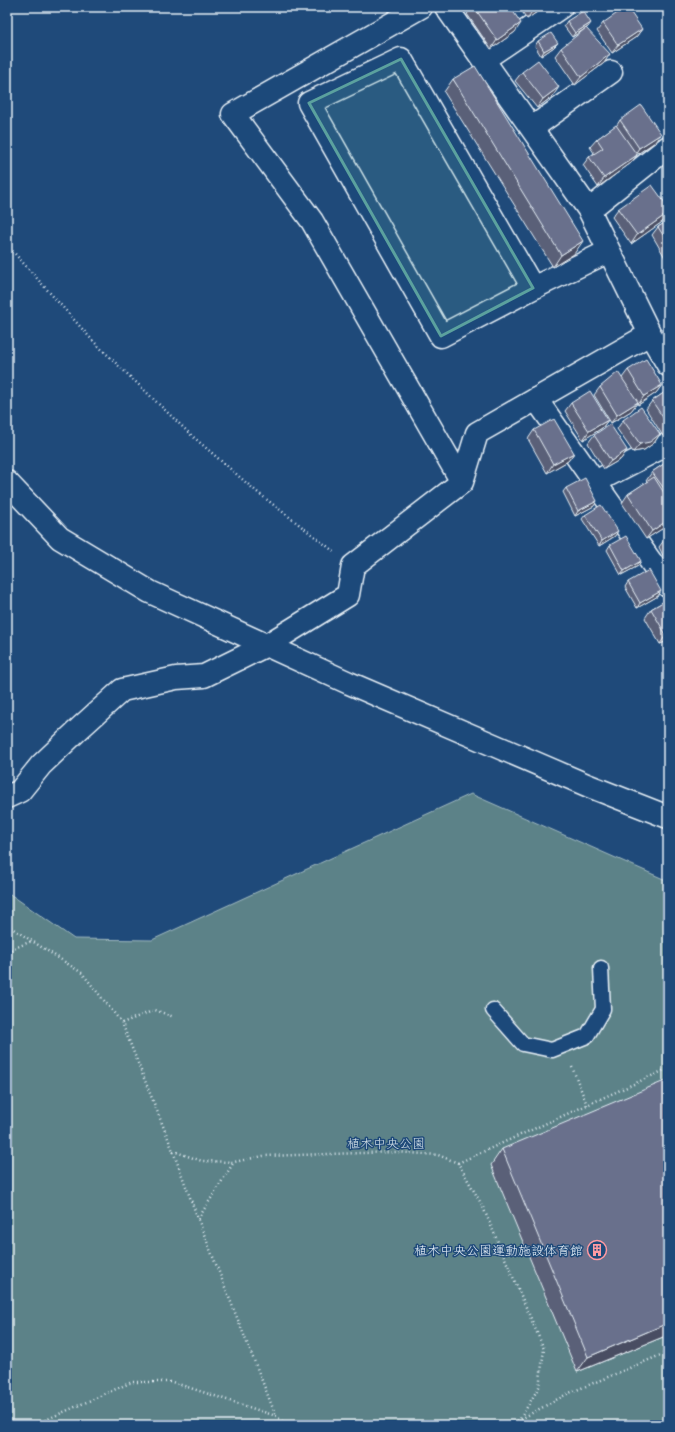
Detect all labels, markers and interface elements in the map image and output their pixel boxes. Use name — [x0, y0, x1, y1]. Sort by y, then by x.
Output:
park label: 植木中央公園 — [347, 1134, 425, 1152]
building icon: 植木中央公園運動施設体育館 — [586, 1239, 608, 1261]
place label: 植木中央公園運動施設体育館 — [414, 1241, 583, 1259]

